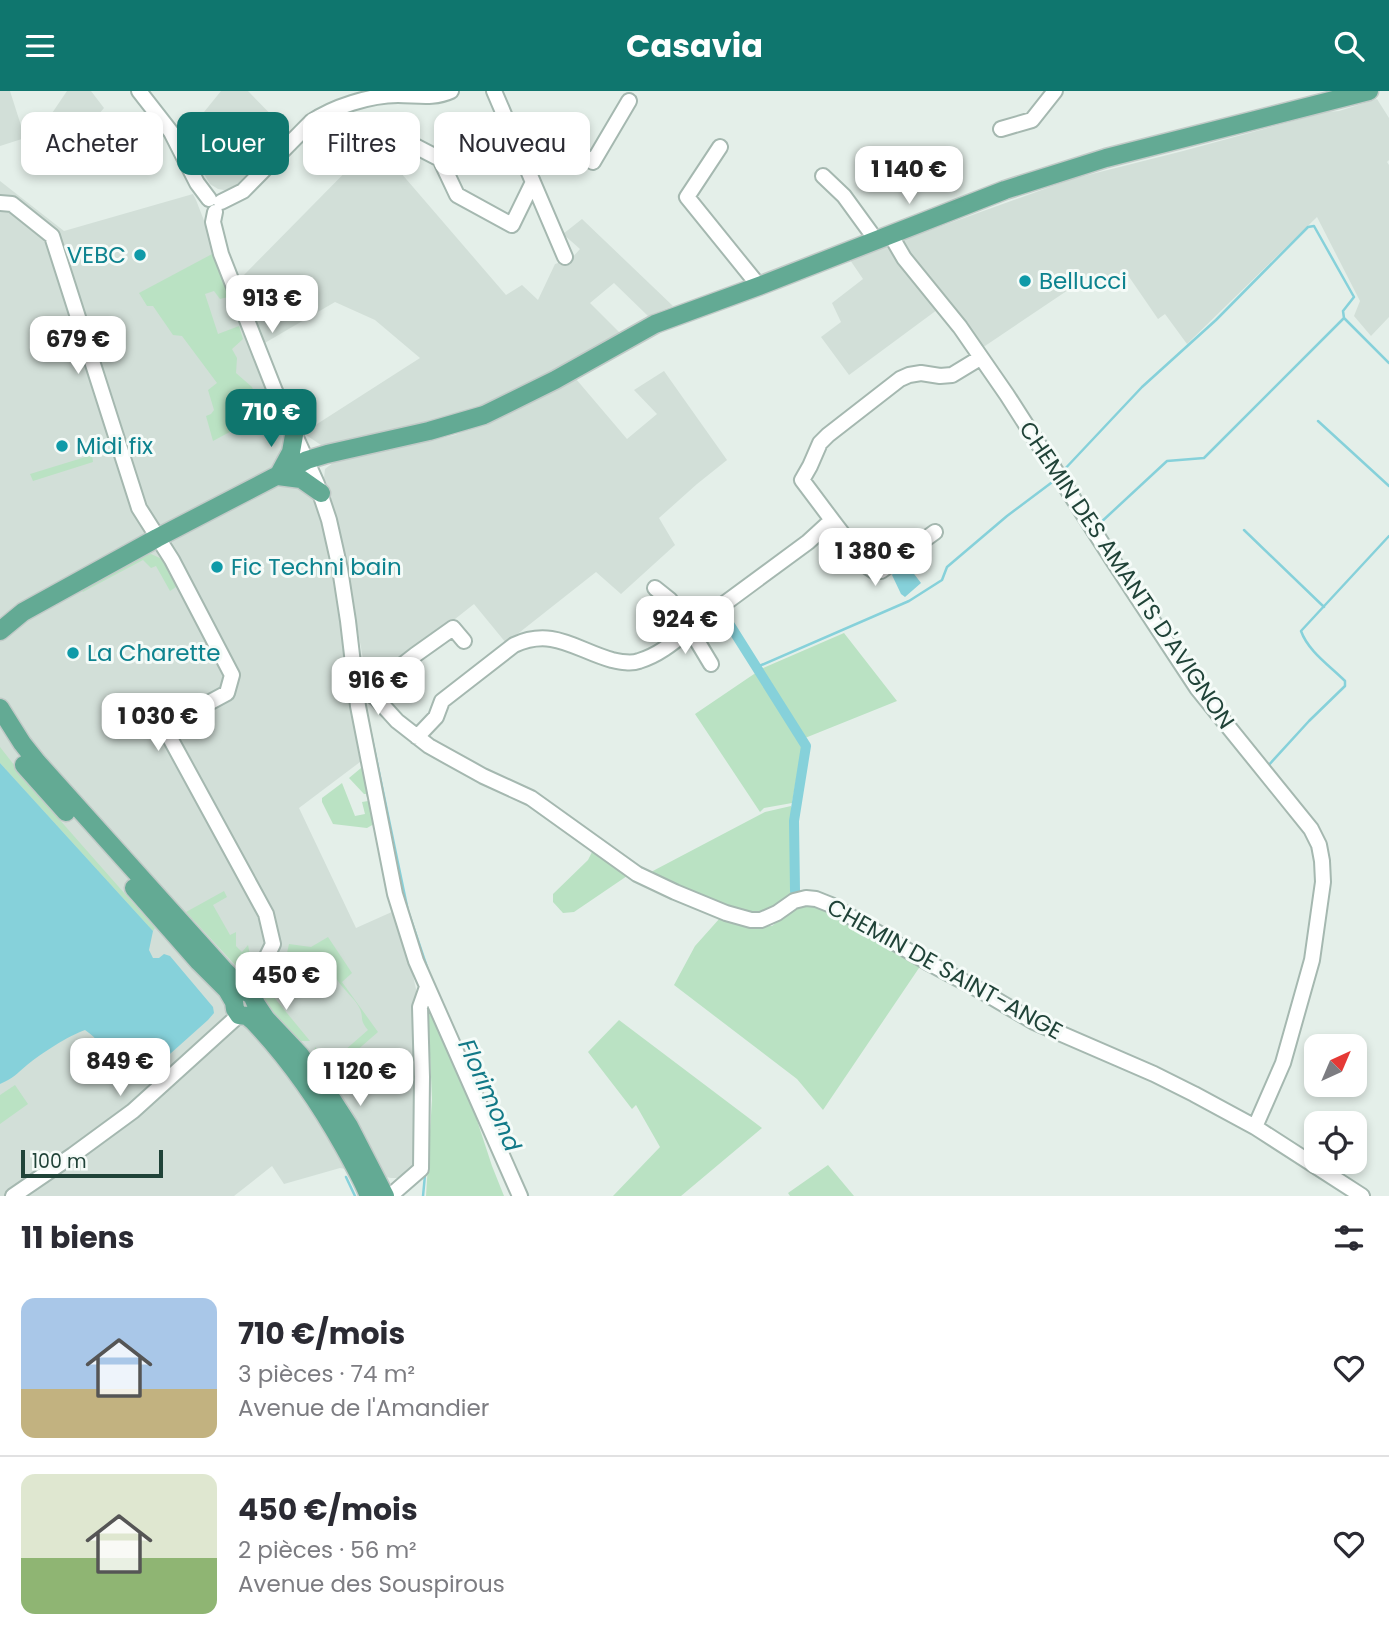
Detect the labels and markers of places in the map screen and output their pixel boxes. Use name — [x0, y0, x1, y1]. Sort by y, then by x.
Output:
pin: 1 140 € — [844, 146, 974, 206]
place label: VEBC — [67, 239, 126, 271]
marker: VEBC — [132, 247, 148, 263]
place label: Bellucci — [1039, 265, 1127, 297]
marker: Bellucci — [1017, 273, 1033, 289]
pin: 913 € — [223, 275, 321, 335]
pin: 679 € — [29, 317, 127, 376]
pin: 710 € — [222, 389, 320, 449]
place label: Midi fix — [76, 430, 153, 462]
marker: Midi fix — [54, 438, 70, 454]
pin: 1 380 € — [810, 529, 940, 588]
place label: Fic Techni bain — [231, 551, 402, 583]
marker: Fic Techni bain — [209, 559, 225, 575]
pin: 924 € — [636, 596, 734, 656]
place label: La Charette — [87, 637, 221, 669]
marker: La Charette — [65, 645, 81, 661]
pin: 916 € — [329, 657, 427, 717]
pin: 1 030 € — [93, 693, 223, 753]
pin: 450 € — [237, 953, 335, 1012]
pin: 849 € — [71, 1039, 169, 1098]
pin: 1 120 € — [295, 1049, 425, 1108]

